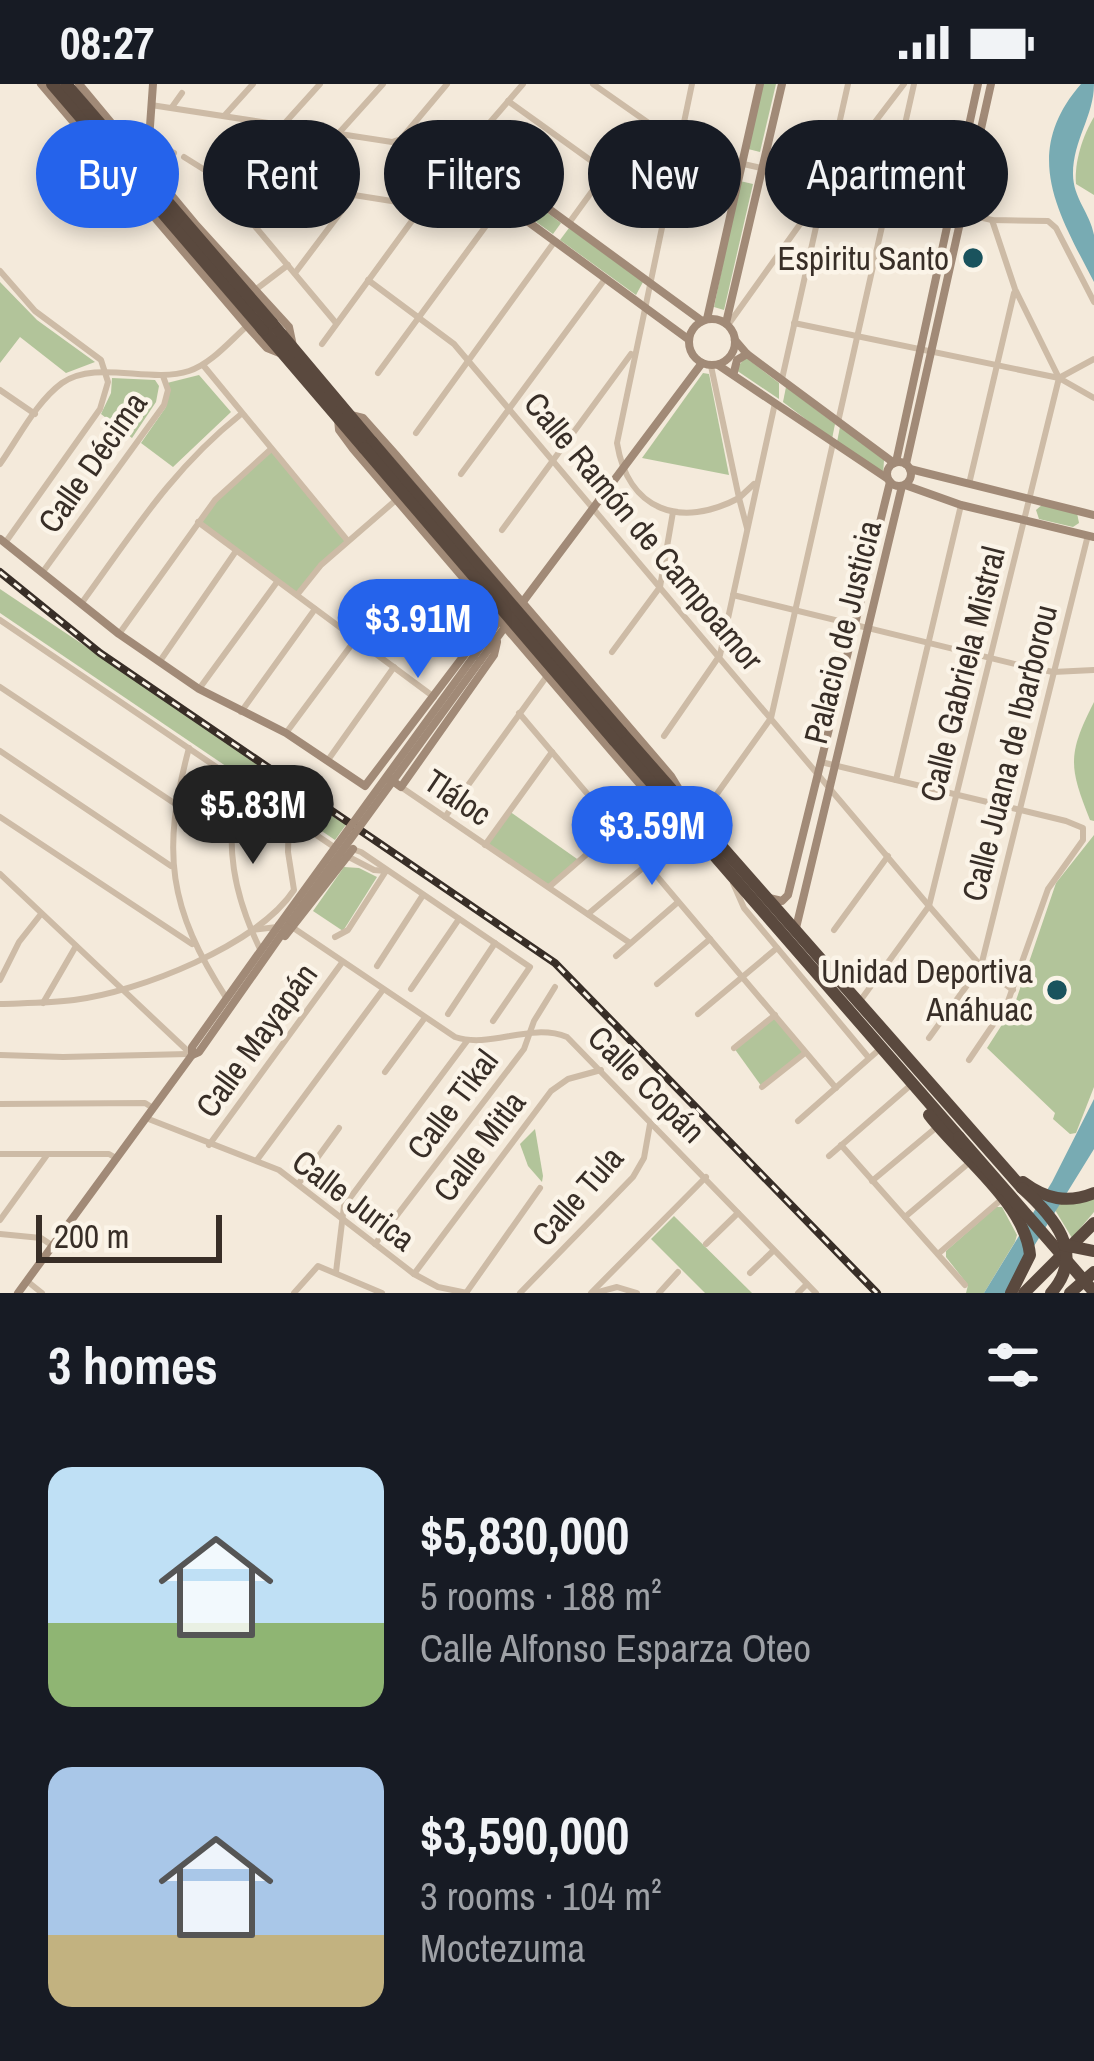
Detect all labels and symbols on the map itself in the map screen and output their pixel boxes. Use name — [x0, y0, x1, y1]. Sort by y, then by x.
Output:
place label: Espiritu Santo — [777, 236, 949, 280]
marker: Espiritu Santo — [960, 245, 986, 271]
street label: Calle Décima — [27, 383, 157, 541]
street label: Calle Ramón de Campoamor — [515, 383, 773, 679]
street label: Palacio de Justicia — [793, 516, 891, 748]
street label: Calle Gabriela Mistral — [909, 542, 1015, 806]
pin: $3.91M — [320, 579, 516, 681]
street label: Calle Juana de Ibarborou — [951, 600, 1067, 906]
street label: Tláloc — [416, 759, 500, 835]
pin: $5.83M — [155, 765, 351, 867]
pin: $3.59M — [554, 786, 750, 888]
place label: Unidad Deportiva Anáhuac — [821, 949, 1033, 1031]
street label: Calle Mayapán — [185, 954, 327, 1126]
marker: Unidad Deportiva Anáhuac — [1044, 977, 1070, 1003]
street label: Calle Copán — [579, 1016, 715, 1152]
street label: Calle Tikal — [396, 1040, 508, 1168]
street label: Calle Mitla — [423, 1082, 535, 1210]
street label: Calle Tula — [521, 1137, 633, 1255]
street label: Calle Jurica — [284, 1139, 424, 1261]
scale bar — [36, 1209, 222, 1262]

